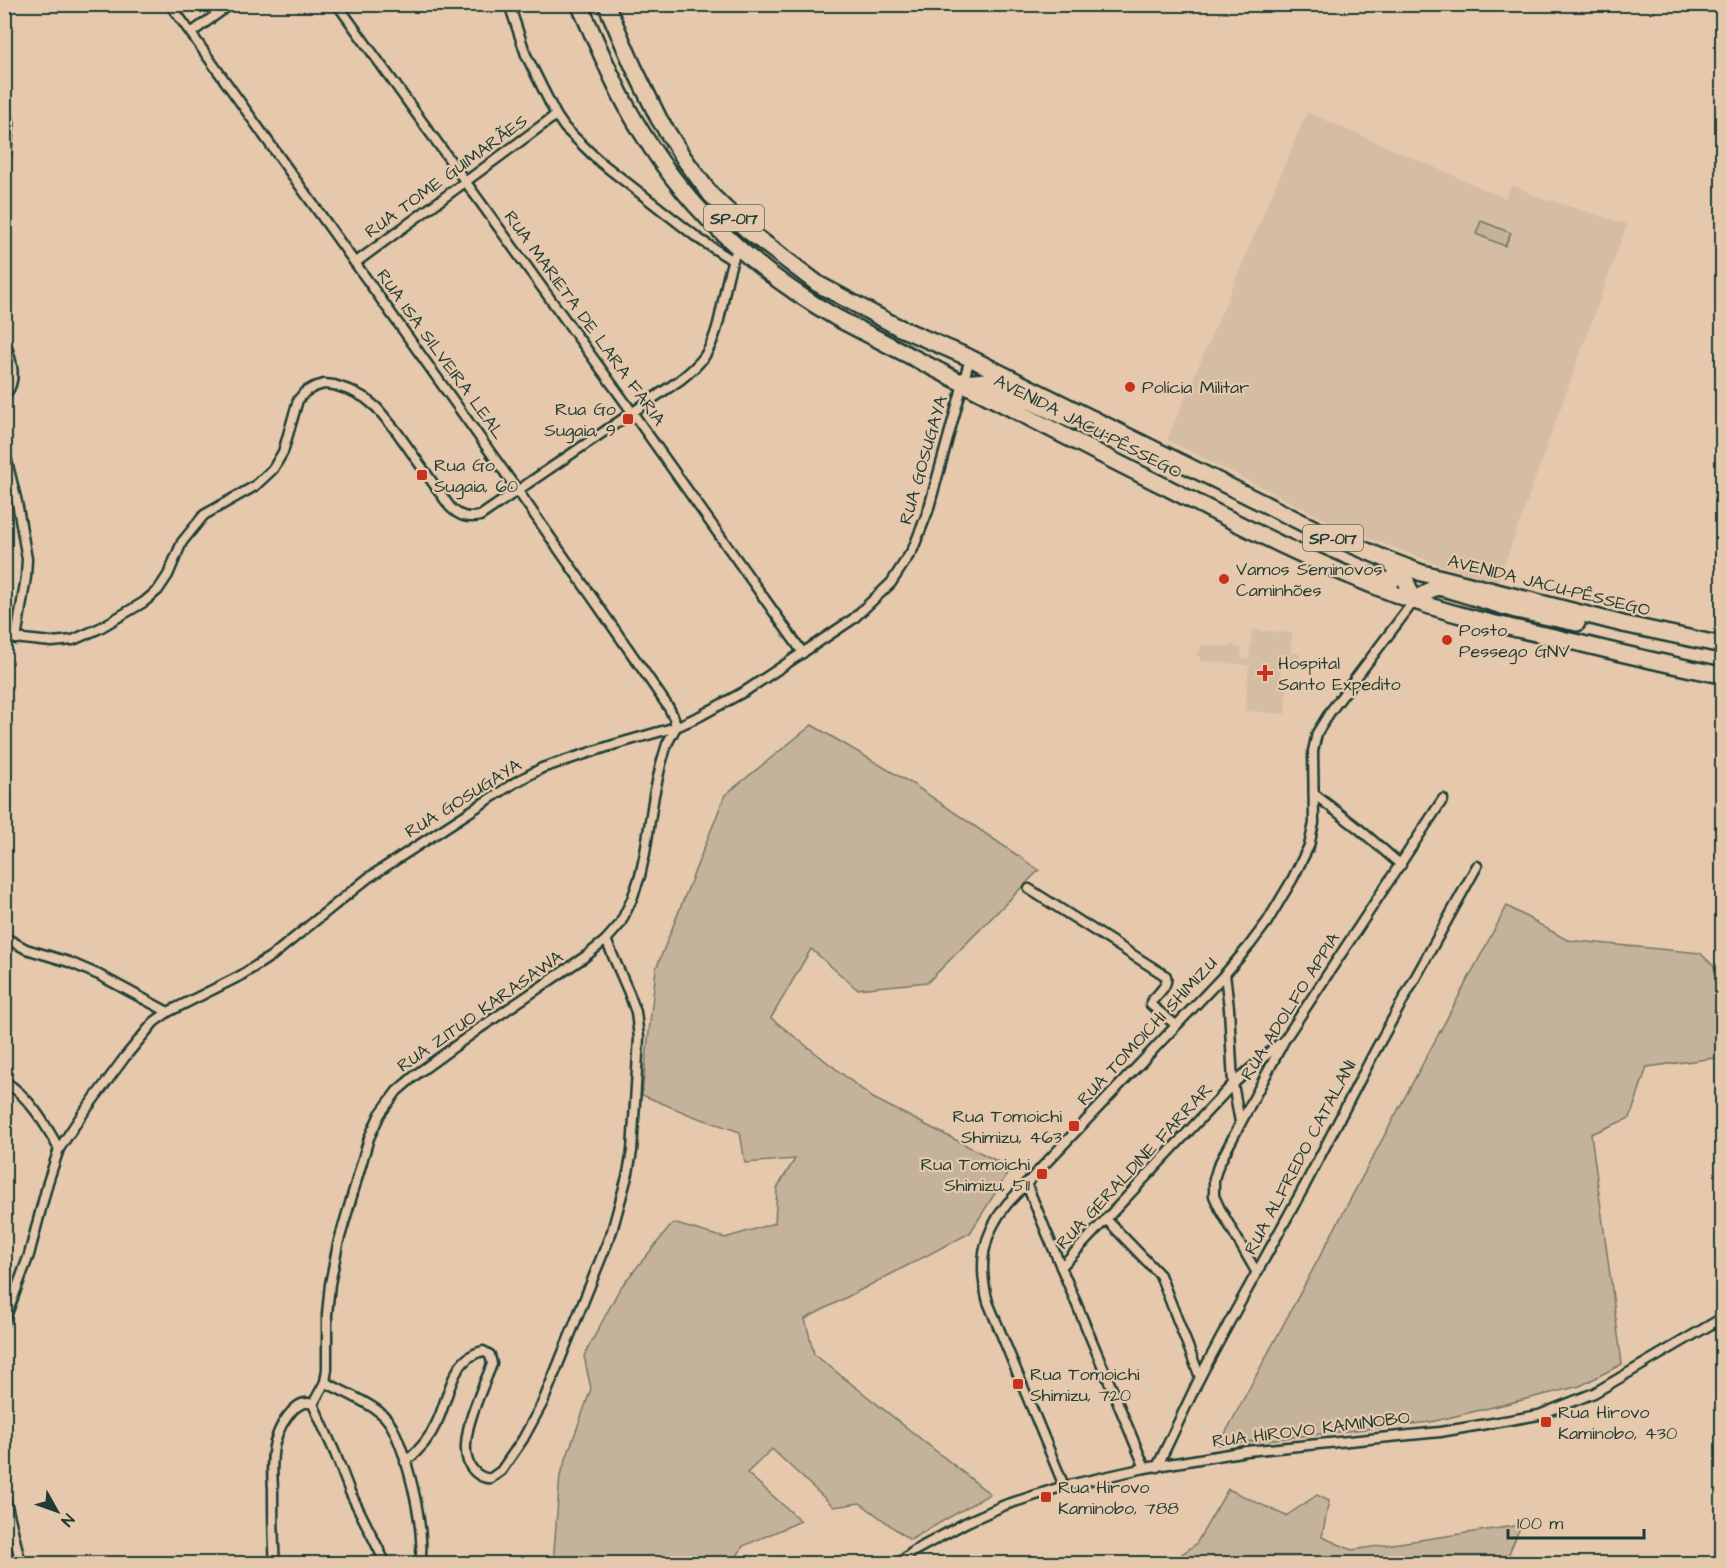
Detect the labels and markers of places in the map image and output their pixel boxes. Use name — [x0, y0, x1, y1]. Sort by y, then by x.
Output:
place label: Polícia Militar — [1142, 375, 1249, 400]
marker: Polícia Militar — [1123, 380, 1137, 394]
place label: Rua Go Sugaia, 9 — [544, 397, 616, 444]
marker: Rua Go Sugaia, 9 — [621, 412, 635, 426]
place label: Rua Go Sugaia, 60 — [434, 453, 518, 500]
marker: Rua Go Sugaia, 60 — [415, 468, 429, 482]
place label: Vamos Seminovos Caminhões — [1236, 557, 1382, 603]
marker: Vamos Seminovos Caminhões — [1217, 572, 1231, 586]
place label: Posto Pessego GNV — [1459, 618, 1570, 665]
marker: Posto Pessego GNV — [1440, 633, 1454, 647]
place label: Hospital Santo Expedito — [1278, 651, 1401, 697]
marker: Hospital Santo Expedito — [1256, 664, 1274, 682]
place label: Rua Tomoichi Shimizu, 463 — [952, 1104, 1062, 1150]
marker: Rua Tomoichi Shimizu, 463 — [1067, 1119, 1081, 1133]
place label: Rua Tomoichi Shimizu, 511 — [920, 1152, 1030, 1198]
marker: Rua Tomoichi Shimizu, 511 — [1035, 1167, 1049, 1181]
place label: Rua Tomoichi Shimizu, 720 — [1030, 1362, 1140, 1408]
marker: Rua Tomoichi Shimizu, 720 — [1011, 1377, 1025, 1391]
place label: Rua Hirovo Kaminobo, 430 — [1558, 1400, 1677, 1446]
marker: Rua Hirovo Kaminobo, 430 — [1539, 1415, 1553, 1429]
place label: Rua Hirovo Kaminobo, 788 — [1058, 1475, 1179, 1521]
marker: Rua Hirovo Kaminobo, 788 — [1039, 1490, 1053, 1504]

